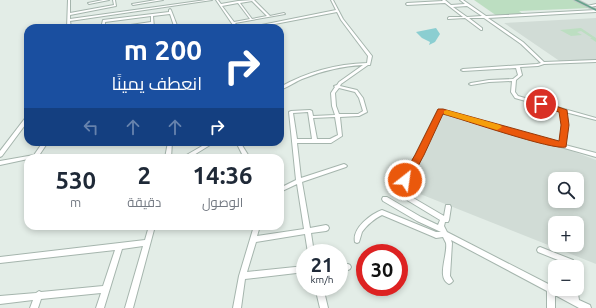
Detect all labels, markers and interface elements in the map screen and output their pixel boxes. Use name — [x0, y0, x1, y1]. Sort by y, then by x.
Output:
text: 200 m — [124, 34, 202, 65]
icon: right — [216, 40, 268, 92]
text: انعطف يمينًا — [111, 73, 202, 93]
pin — [524, 87, 558, 121]
icon: arrive — [530, 93, 552, 115]
icon: left — [80, 116, 102, 138]
icon: ahead — [122, 116, 144, 138]
icon: ahead — [164, 116, 186, 138]
icon: right — [206, 116, 228, 138]
position arrow — [384, 159, 426, 201]
text: 2 — [138, 162, 151, 189]
text: 14:36 — [193, 162, 253, 189]
text: 530 — [55, 167, 96, 194]
map controls — [548, 172, 584, 296]
button: search — [548, 172, 584, 208]
text: m — [70, 195, 81, 209]
text: دقيقة — [127, 195, 161, 209]
text: الوصول — [202, 195, 243, 209]
button: + — [548, 216, 584, 252]
speed limit sign: 30 — [356, 244, 408, 296]
text: 21 — [311, 253, 333, 276]
button: − — [548, 260, 584, 296]
text: km/h — [310, 274, 334, 285]

